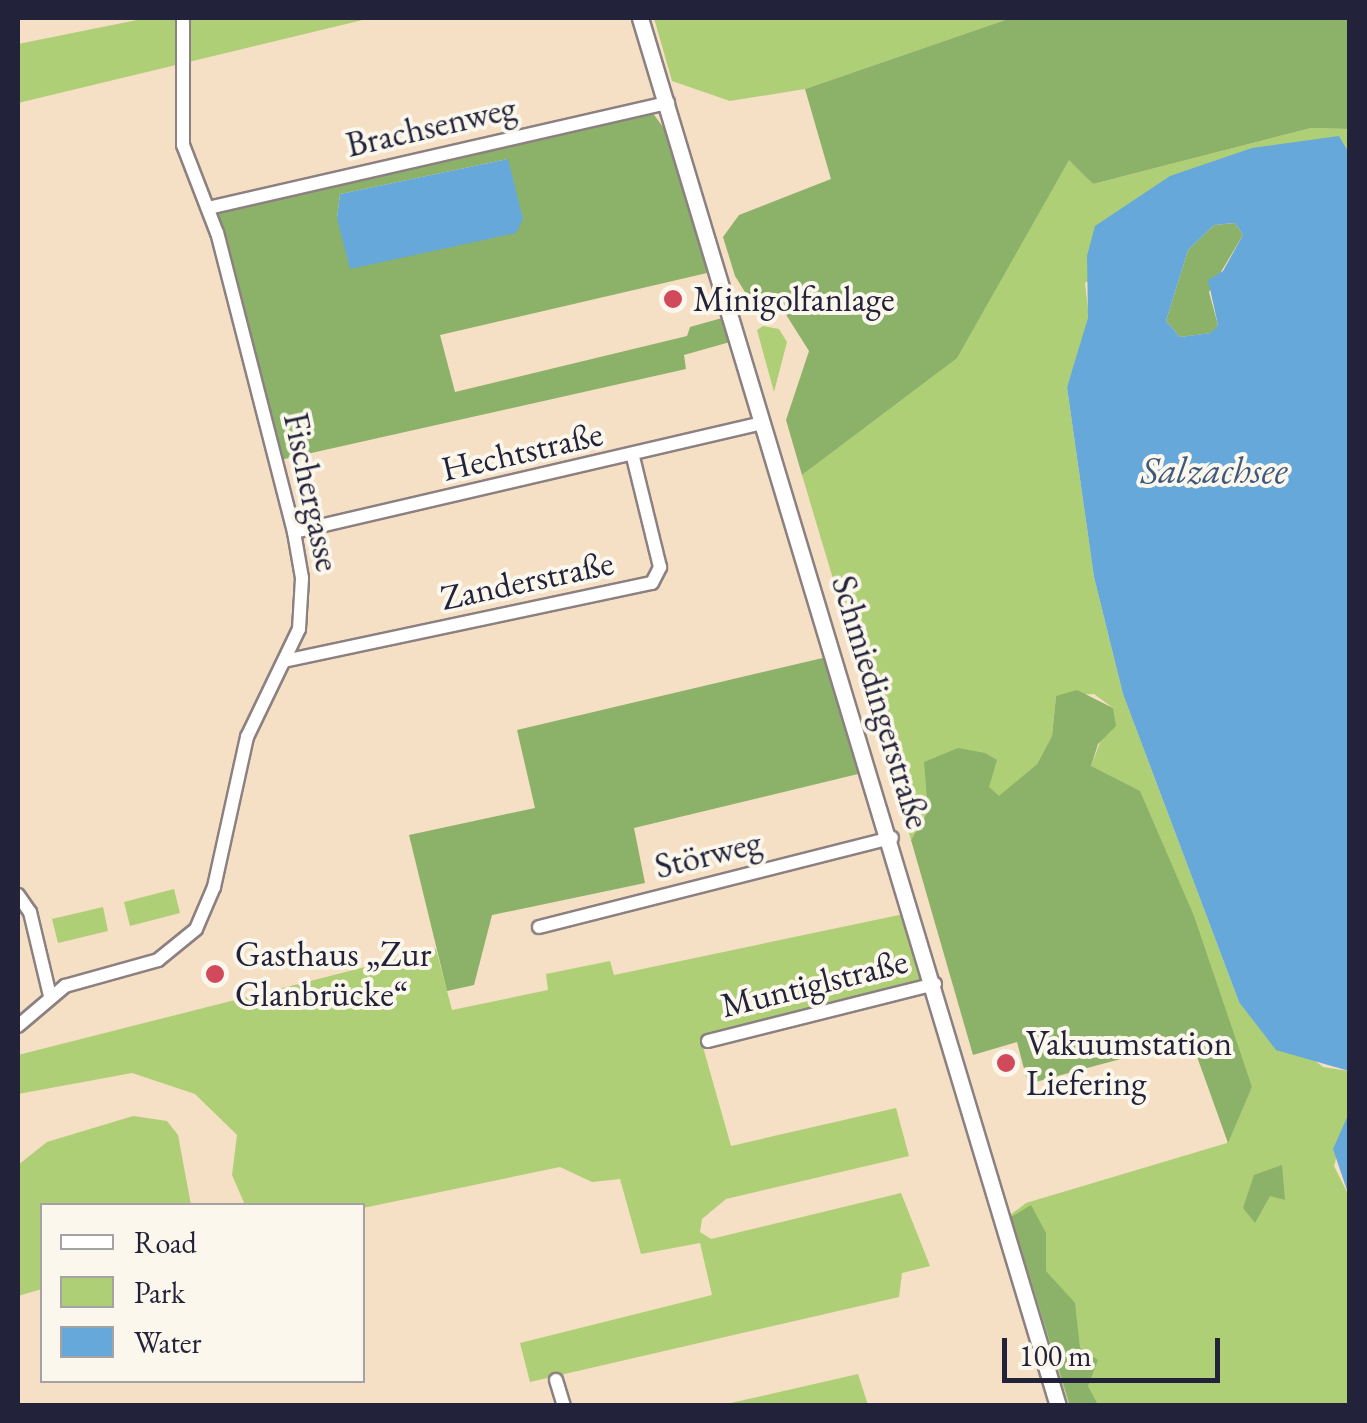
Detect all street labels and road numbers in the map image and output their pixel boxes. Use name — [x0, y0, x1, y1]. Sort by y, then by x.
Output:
street label: Brachsenweg — [342, 86, 520, 166]
street label: Fischergasse — [275, 409, 349, 575]
street label: Hechtstraße — [437, 412, 607, 490]
street label: Zanderstraße — [437, 541, 617, 619]
street label: Schmiedingerstraße — [823, 570, 939, 834]
street label: Störweg — [650, 821, 766, 887]
street label: Muntiglstraße — [716, 940, 912, 1026]

